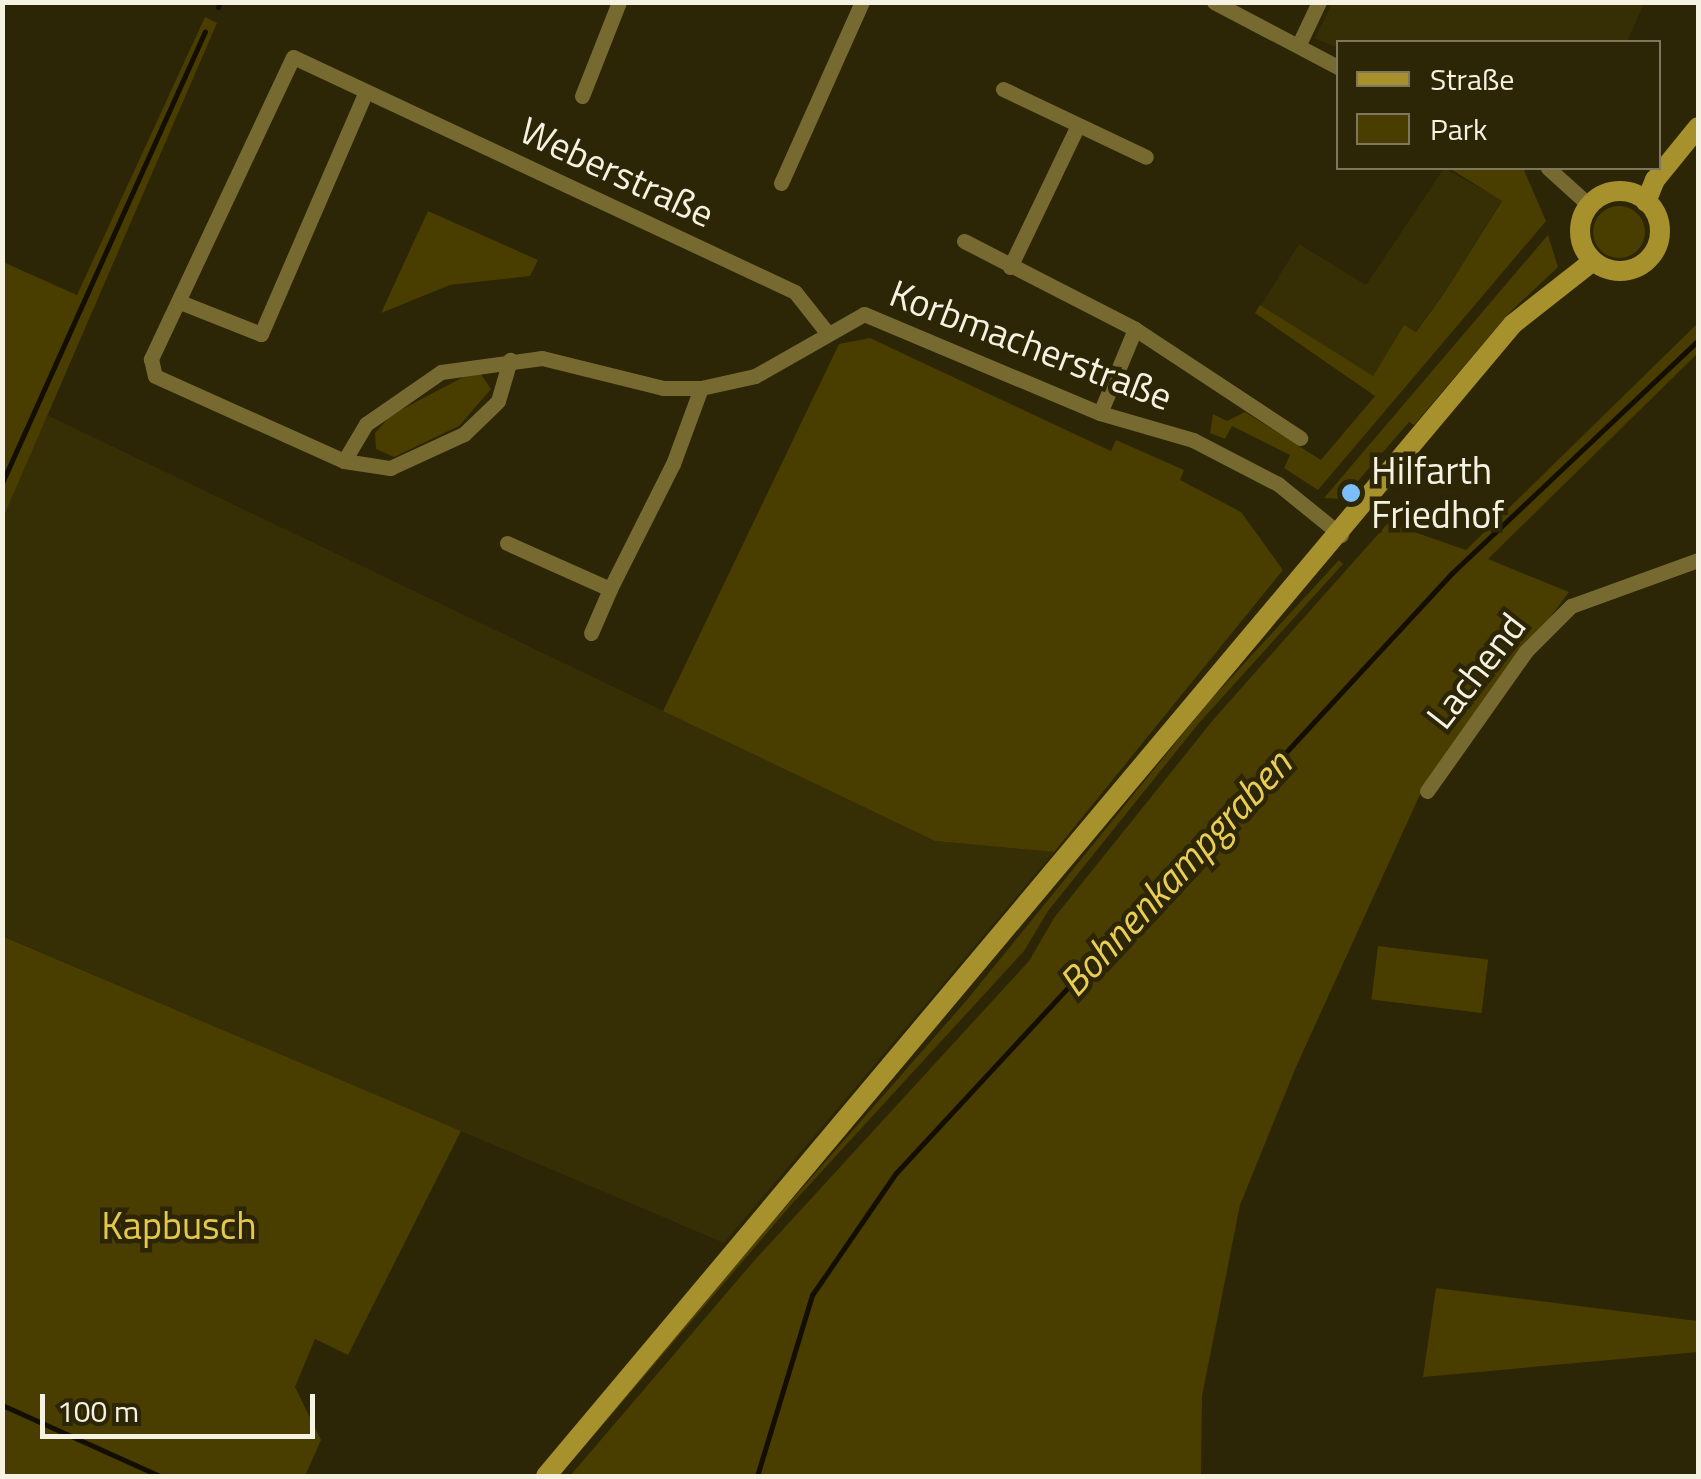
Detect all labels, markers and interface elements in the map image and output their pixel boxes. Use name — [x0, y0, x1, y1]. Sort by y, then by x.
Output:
legend — [1336, 40, 1661, 170]
text: Straße — [1430, 56, 1514, 102]
text: Park — [1430, 106, 1487, 152]
street label: Weberstraße — [513, 107, 721, 237]
street label: Korbmacherstraße — [883, 270, 1179, 420]
place label: Hilfarth Friedhof — [1371, 448, 1504, 538]
marker: Hilfarth Friedhof — [1340, 482, 1362, 504]
street label: Lachend — [1417, 604, 1535, 738]
water label: Bohnenkampgraben — [1049, 740, 1301, 1006]
park label: Kapbusch — [101, 1203, 257, 1249]
scale bar — [45, 1374, 320, 1436]
text: 100 m — [57, 1388, 139, 1434]

